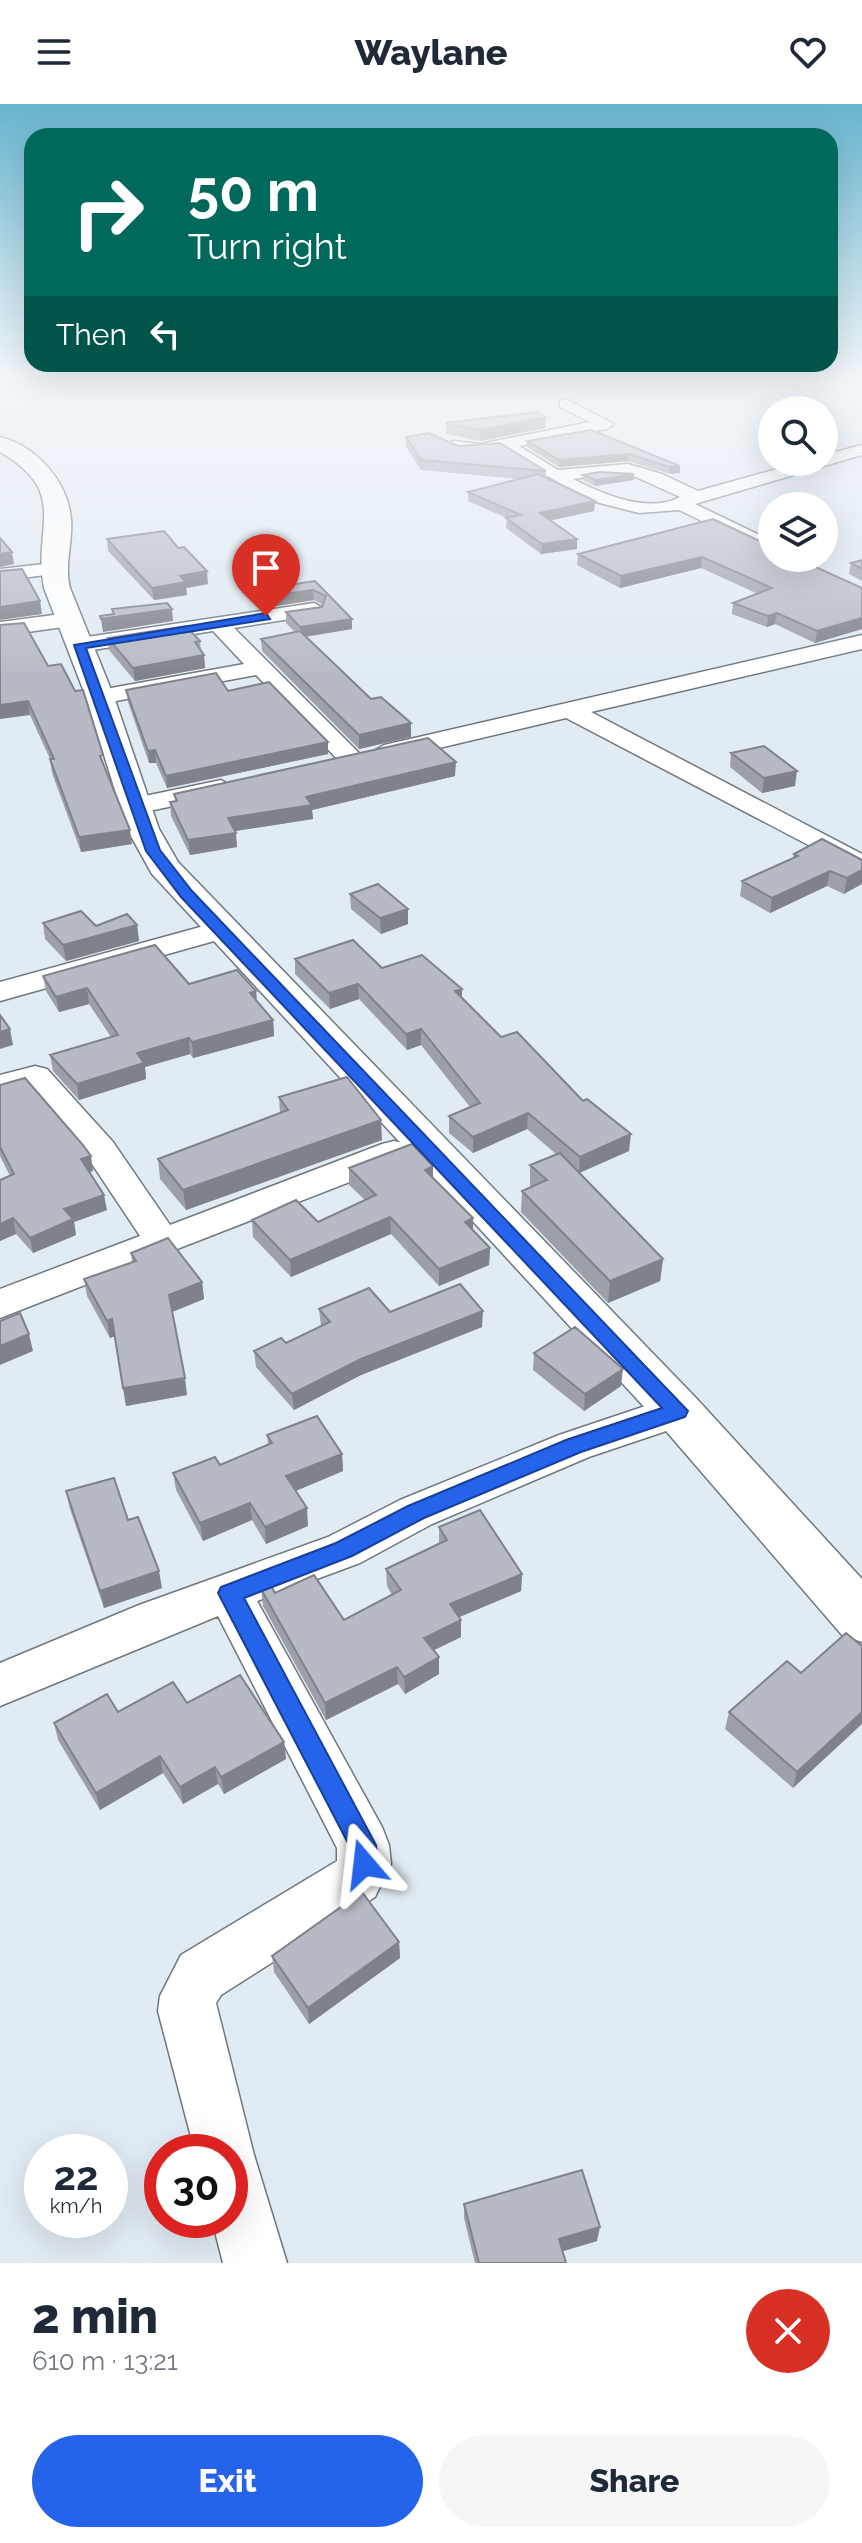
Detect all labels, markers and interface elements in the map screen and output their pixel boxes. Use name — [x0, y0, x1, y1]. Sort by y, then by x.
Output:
icon: menu — [32, 30, 76, 74]
icon: heart — [786, 30, 830, 74]
text: Waylane — [355, 31, 507, 73]
text: 50 m — [188, 158, 319, 224]
icon: right — [56, 160, 160, 264]
text: Turn right — [188, 225, 347, 267]
icon: left — [143, 312, 187, 356]
text: Then — [56, 317, 127, 352]
map controls — [758, 396, 838, 572]
button: search — [758, 396, 838, 476]
button: layers — [758, 492, 838, 572]
pin — [232, 534, 300, 616]
icon: arrive — [244, 546, 288, 590]
position arrow — [322, 1822, 406, 1906]
speed limit sign: 30 — [144, 2134, 248, 2238]
text: 22 — [53, 2152, 99, 2199]
text: km/h — [50, 2194, 102, 2218]
text: 2 min — [32, 2288, 158, 2344]
button: close — [746, 2289, 830, 2373]
text: 610 m · 13:21 — [32, 2346, 178, 2376]
button: Exit — [32, 2435, 423, 2527]
button: Share — [439, 2435, 830, 2527]

